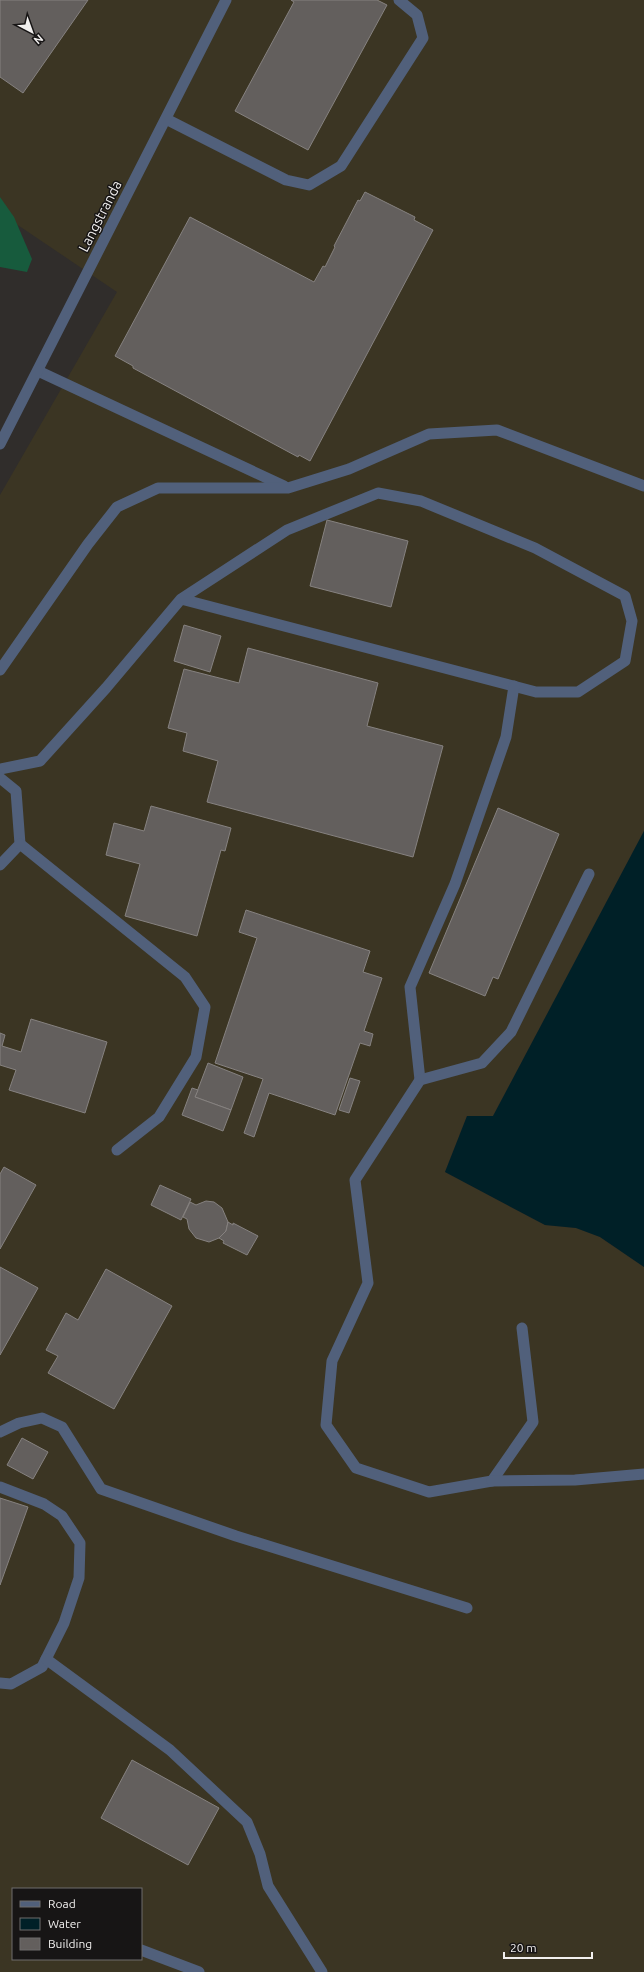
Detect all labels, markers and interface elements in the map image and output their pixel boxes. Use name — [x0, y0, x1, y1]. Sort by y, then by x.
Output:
north arrow — [12, 12, 52, 52]
text: N — [32, 32, 46, 47]
street label: Langstranda — [75, 178, 125, 254]
legend — [12, 1888, 142, 1960]
text: Road — [48, 1897, 76, 1910]
text: Water — [48, 1917, 81, 1930]
scale bar — [504, 1934, 592, 1960]
text: Building — [48, 1937, 92, 1950]
text: 20 m — [510, 1941, 537, 1954]

